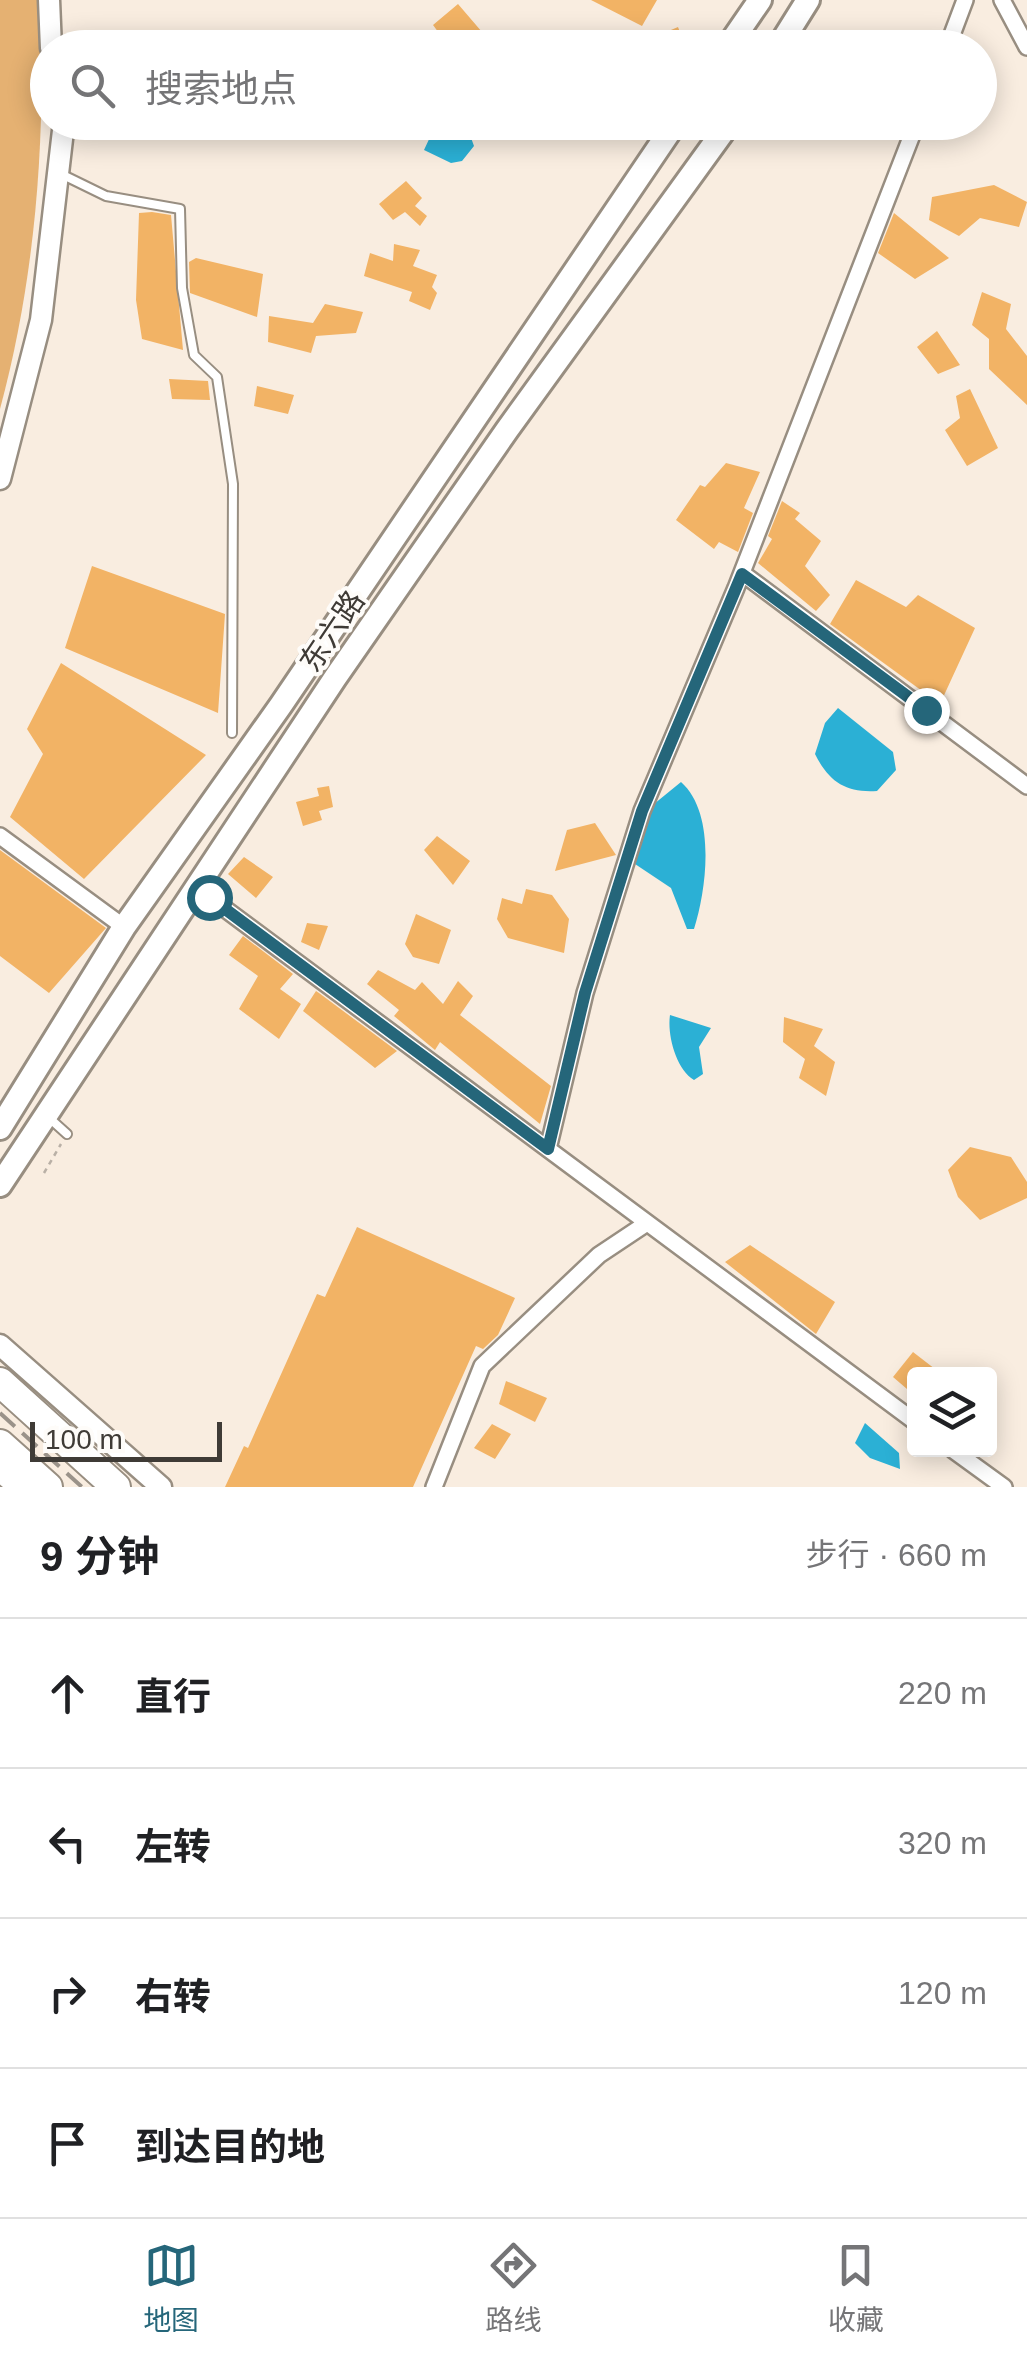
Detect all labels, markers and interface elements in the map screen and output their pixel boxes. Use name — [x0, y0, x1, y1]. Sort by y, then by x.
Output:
search box — [30, 30, 997, 140]
icon: search — [65, 58, 120, 113]
text: 搜索地点 — [145, 68, 297, 110]
street label: 东六路 — [293, 584, 371, 678]
route end — [904, 688, 950, 734]
route start — [187, 875, 233, 921]
map controls — [907, 1367, 997, 1457]
button: layers — [907, 1367, 997, 1457]
scale bar — [30, 1417, 222, 1462]
text: 100 m — [45, 1424, 123, 1455]
text: 9 分钟 — [40, 1533, 159, 1580]
text: 步行 · 660 m — [806, 1537, 987, 1573]
icon: ahead — [40, 1666, 95, 1721]
text: 220 m — [898, 1675, 987, 1711]
text: 直行 — [135, 1676, 211, 1718]
icon: left — [40, 1816, 95, 1871]
text: 320 m — [898, 1825, 987, 1861]
text: 左转 — [135, 1826, 211, 1868]
icon: right — [40, 1966, 95, 2021]
text: 120 m — [898, 1975, 987, 2011]
text: 右转 — [135, 1976, 211, 2018]
icon: arrive — [40, 2116, 95, 2171]
text: 到达目的地 — [135, 2126, 325, 2168]
tab: 地图 — [143, 2238, 199, 2338]
tab: 路线 — [485, 2238, 542, 2338]
tab: 收藏 — [828, 2238, 884, 2338]

